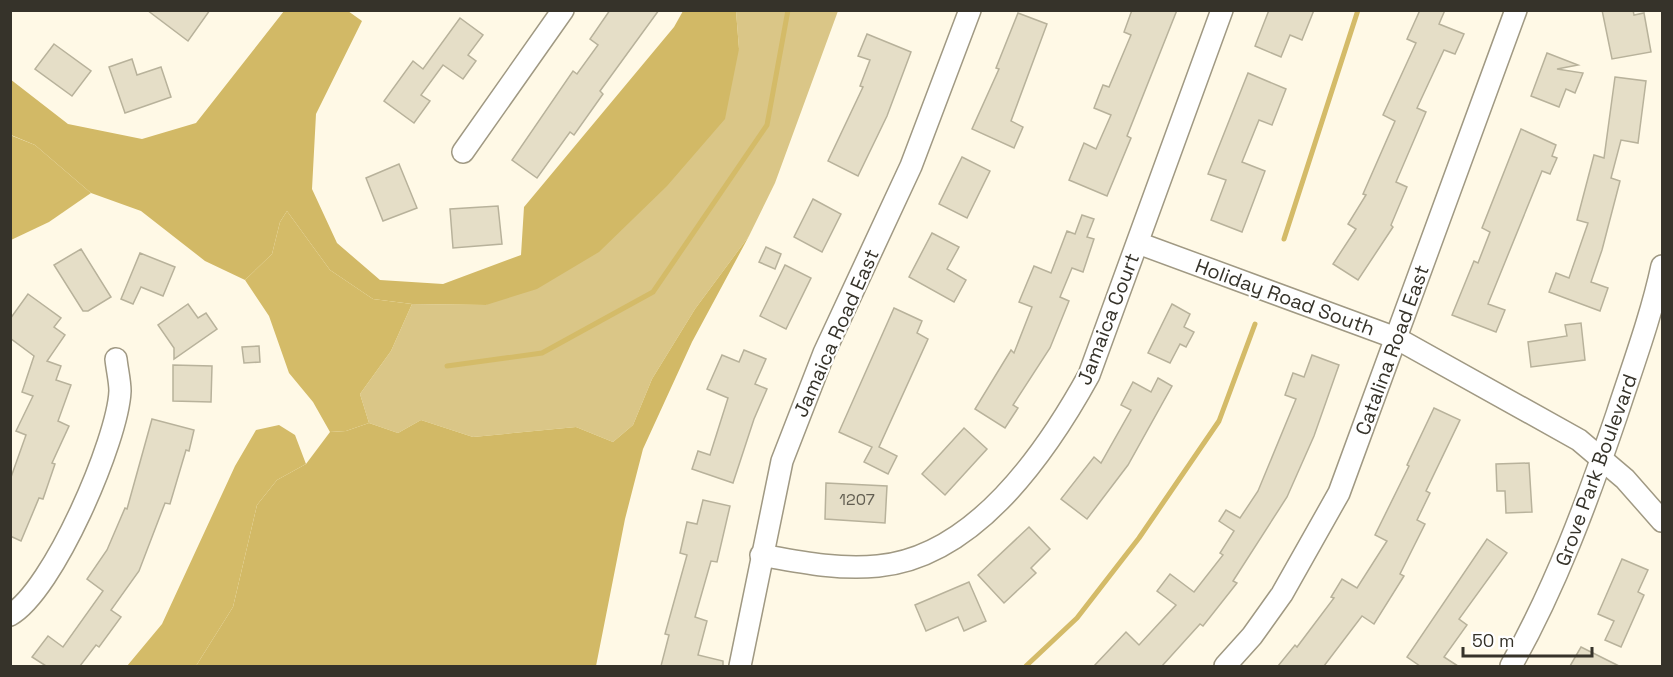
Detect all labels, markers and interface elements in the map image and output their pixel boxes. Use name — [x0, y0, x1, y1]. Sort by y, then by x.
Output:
street label: Jamaica Road East — [787, 245, 885, 421]
street label: Jamaica Court — [1071, 249, 1145, 389]
street label: Holiday Road South — [1192, 252, 1378, 342]
street label: Catalina Road East — [1349, 261, 1435, 439]
street label: Grove Park Boulevard — [1549, 370, 1643, 570]
house number: 1207 — [839, 489, 875, 510]
scale bar — [1463, 620, 1592, 658]
text: 50 m — [1472, 629, 1514, 652]

